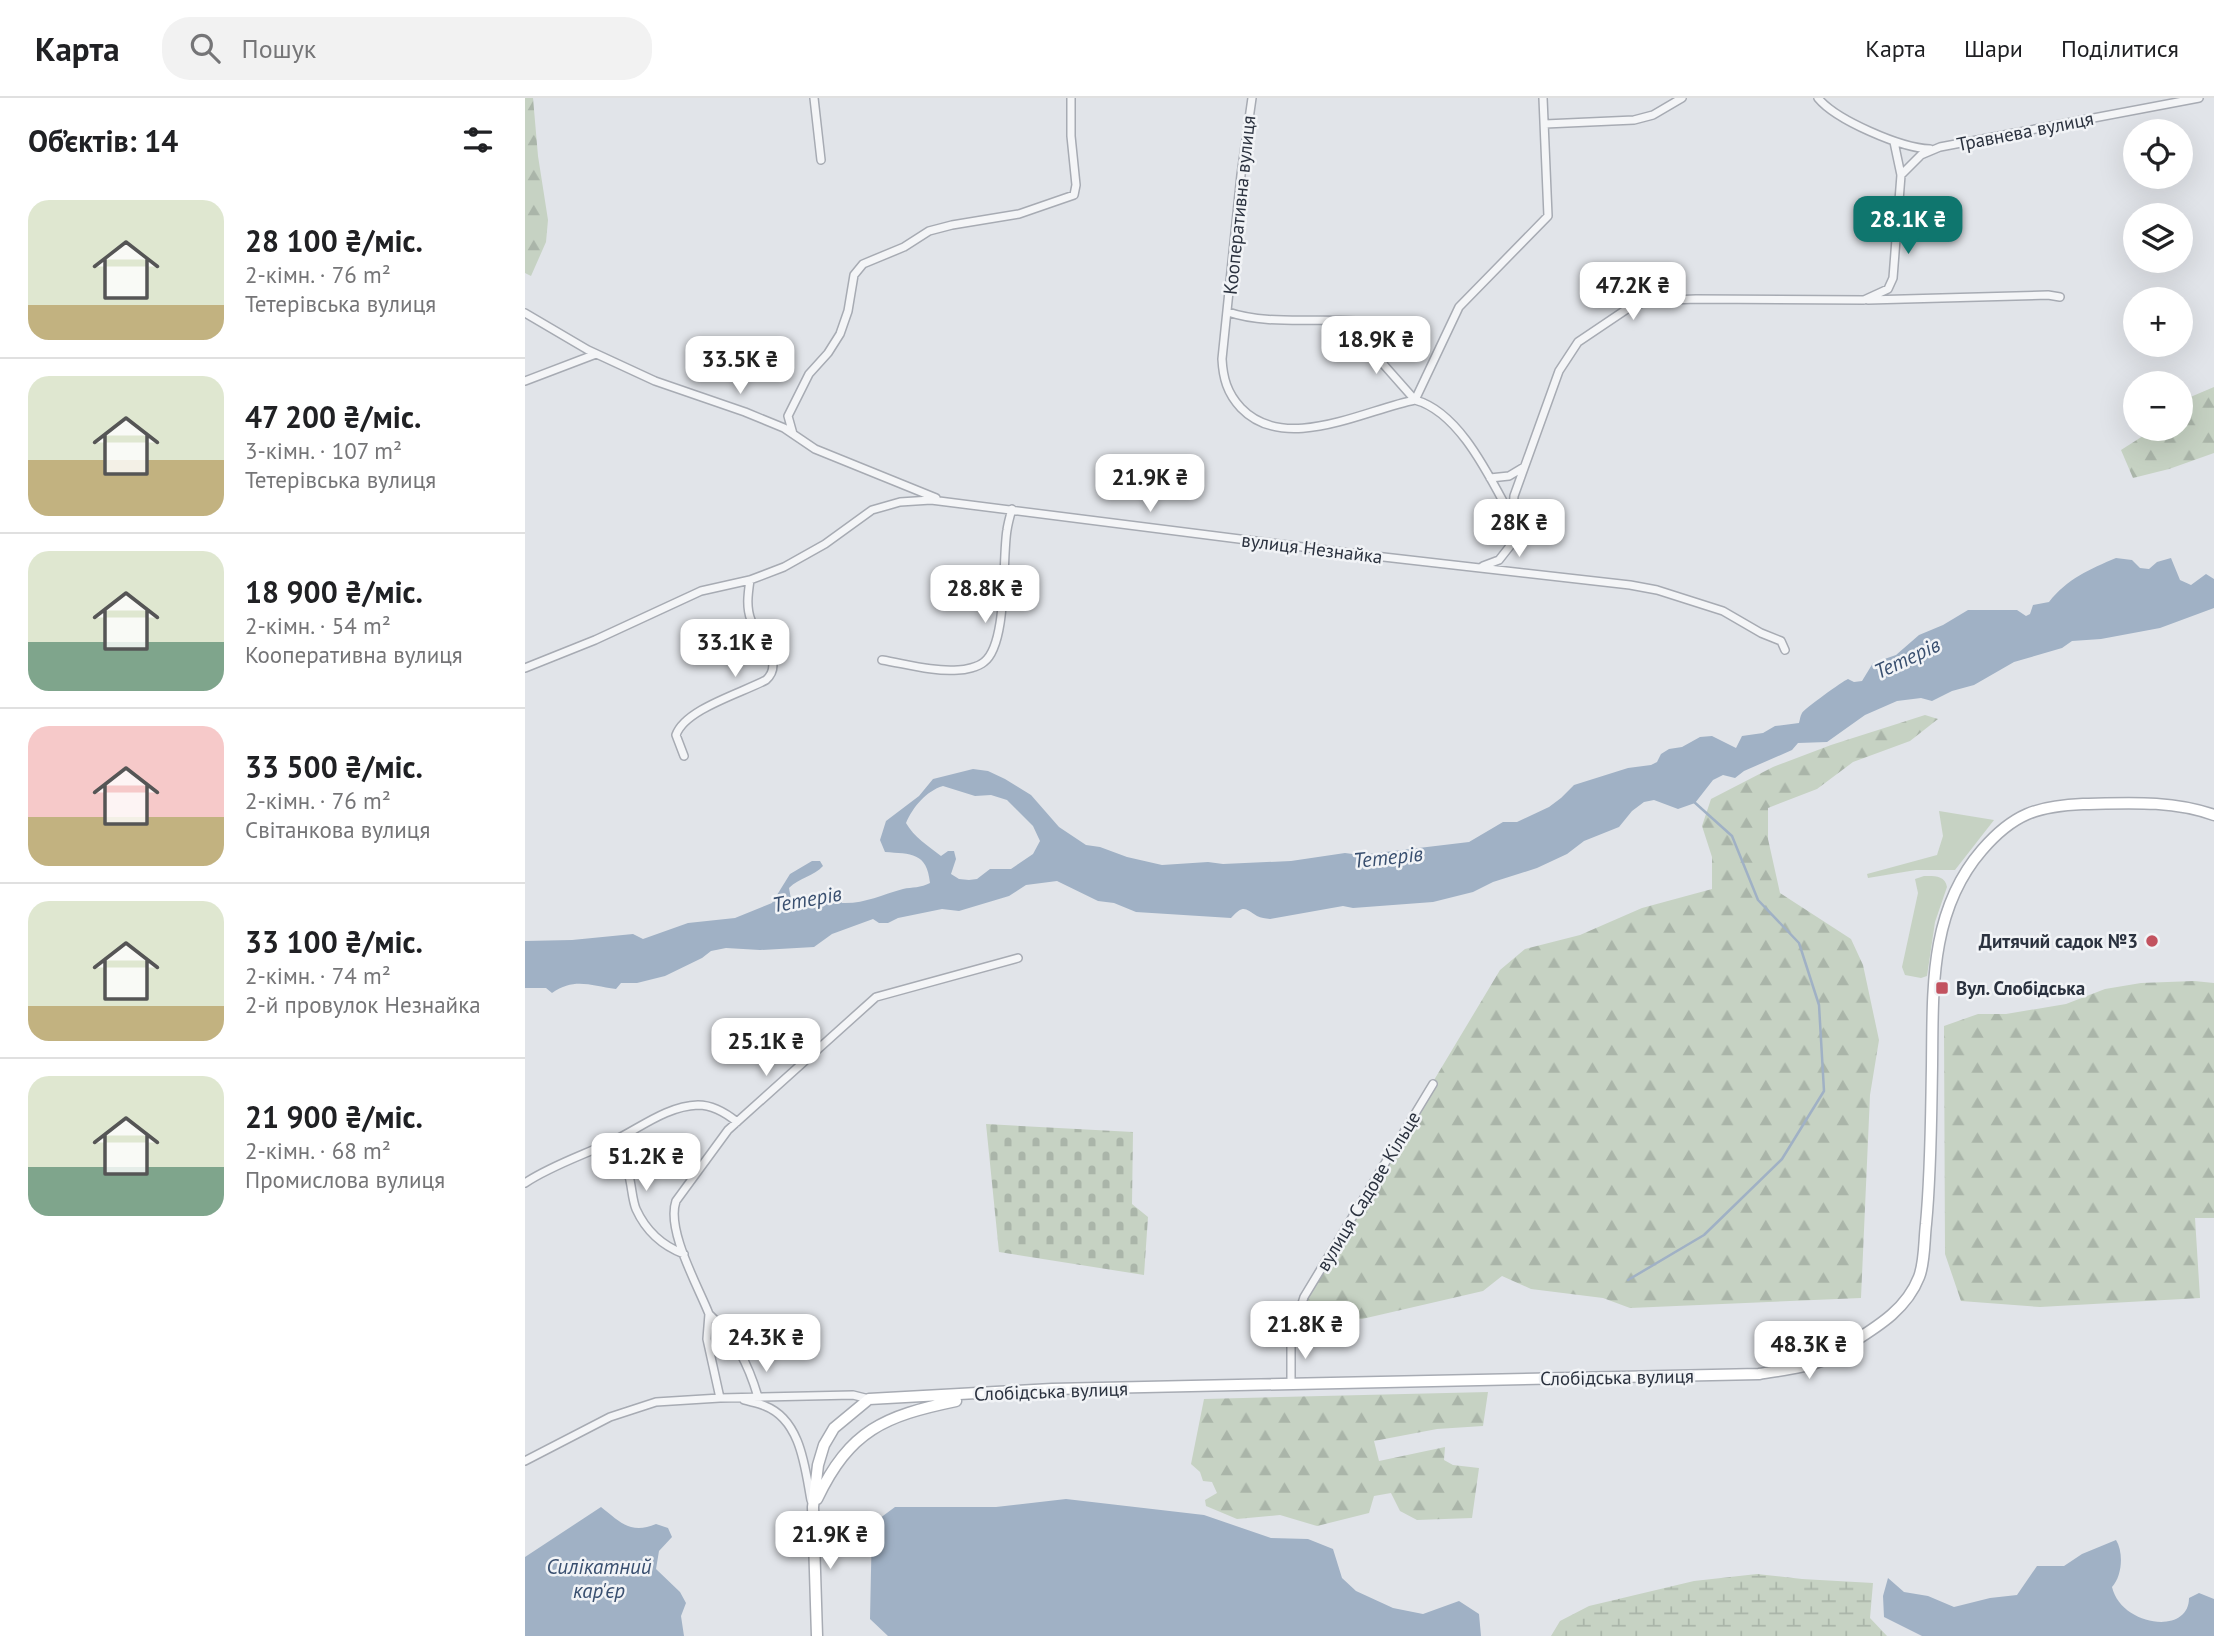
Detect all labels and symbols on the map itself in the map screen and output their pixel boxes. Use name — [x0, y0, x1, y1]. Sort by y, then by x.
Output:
street label: Травнева вулиця — [1955, 106, 2095, 156]
street label: Кооперативна вулиця — [1218, 114, 1260, 296]
pin: 28.1K ₴ — [1843, 197, 1973, 256]
pin: 47.2K ₴ — [1568, 262, 1698, 322]
pin: 18.9K ₴ — [1311, 316, 1441, 376]
pin: 33.5K ₴ — [675, 336, 805, 396]
pin: 21.9K ₴ — [1085, 454, 1215, 514]
pin: 28K ₴ — [1470, 500, 1568, 559]
street label: вулиця Незнайка — [1240, 527, 1384, 569]
pin: 28.8K ₴ — [920, 566, 1050, 625]
pin: 33.1K ₴ — [670, 620, 800, 679]
water label: Тетерів — [1870, 631, 1945, 685]
water label: Тетерів — [1352, 840, 1425, 874]
water label: Тетерів — [770, 880, 844, 918]
place label: Дитячий садок №3 — [1979, 929, 2138, 953]
marker: Дитячий садок №3 — [2144, 933, 2160, 949]
place label: Вул. Слобідська — [1956, 976, 2085, 1000]
marker: Вул. Слобідська — [1934, 980, 1950, 996]
pin: 25.1K ₴ — [701, 1018, 831, 1078]
street label: вулиця Садове Кільце — [1311, 1107, 1425, 1275]
pin: 51.2K ₴ — [581, 1134, 711, 1193]
pin: 21.8K ₴ — [1240, 1302, 1370, 1361]
pin: 24.3K ₴ — [701, 1314, 831, 1374]
pin: 48.3K ₴ — [1744, 1322, 1874, 1381]
street label: Слобідська вулиця — [1540, 1364, 1694, 1390]
street label: Слобідська вулиця — [974, 1376, 1128, 1406]
pin: 21.9K ₴ — [765, 1512, 895, 1571]
water label: Силікатний кар'єр — [546, 1553, 652, 1604]

